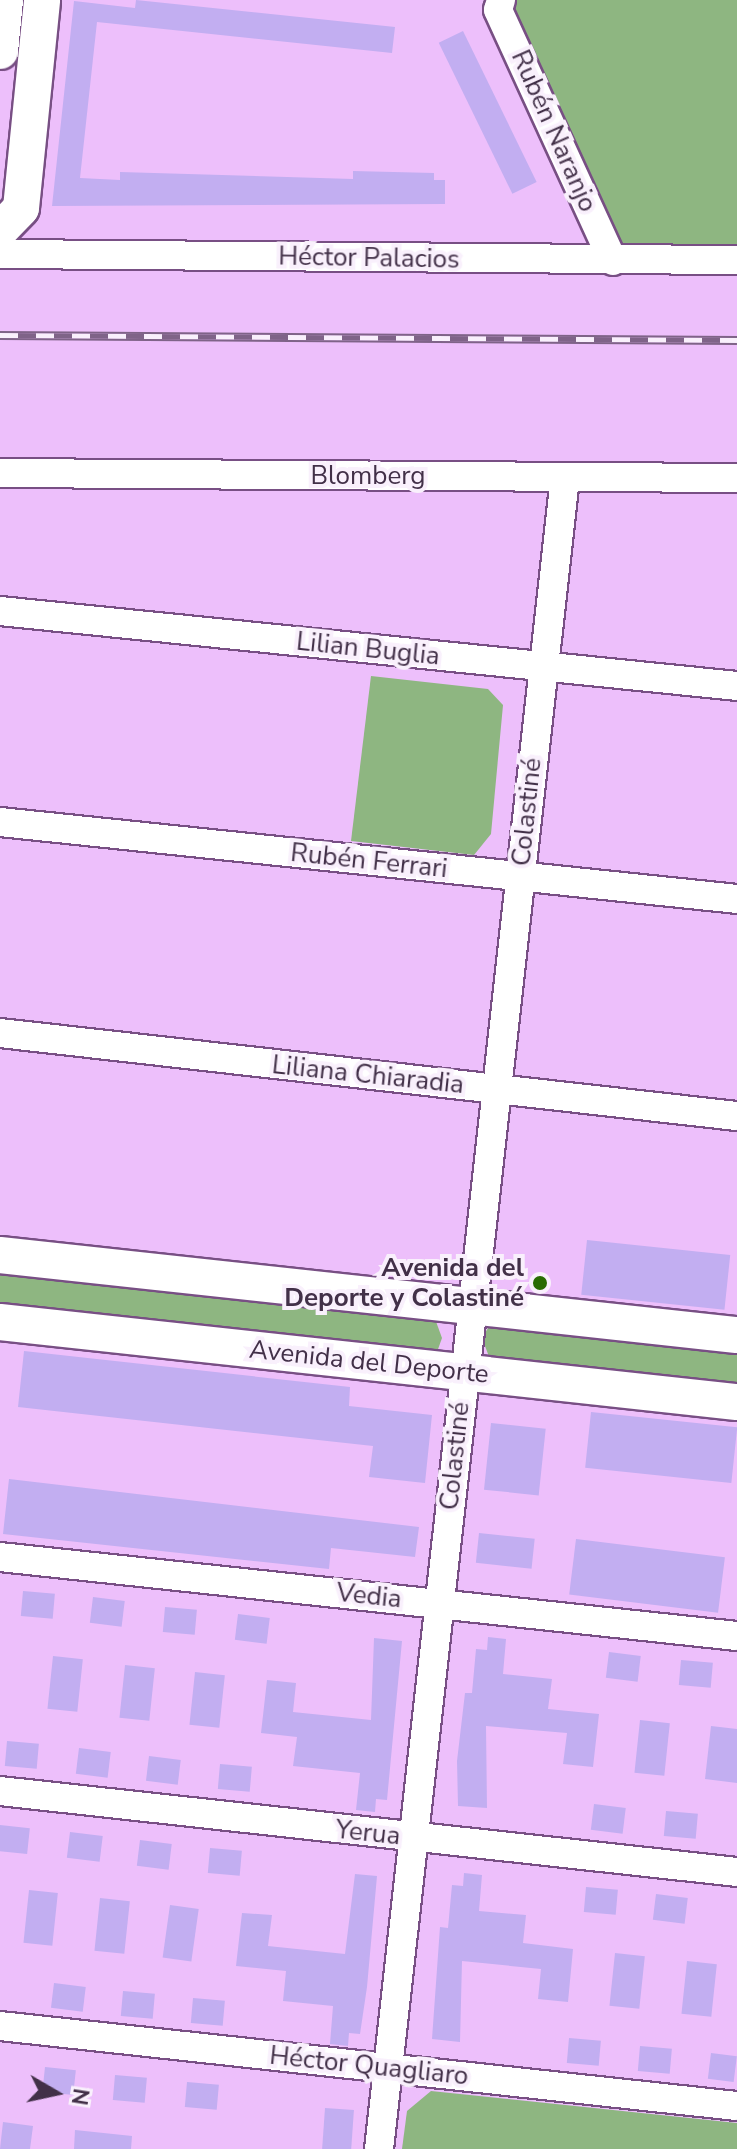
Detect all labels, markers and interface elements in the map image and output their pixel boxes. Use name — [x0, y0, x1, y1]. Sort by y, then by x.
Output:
street label: Rubén Naranjo — [504, 45, 604, 217]
street label: Héctor Palacios — [278, 241, 460, 275]
street label: Blomberg — [310, 460, 426, 492]
street label: Lilian Buglia — [295, 626, 441, 672]
street label: Colastiné — [506, 756, 548, 868]
street label: Rubén Ferrari — [289, 837, 449, 885]
street label: Liliana Chiaradia — [270, 1049, 466, 1101]
place label: Avenida del Deporte y Colastiné — [284, 1252, 524, 1314]
marker: Avenida del Deporte y Colastiné — [531, 1274, 549, 1292]
street label: Avenida del Deporte — [248, 1334, 490, 1390]
street label: Colastiné — [434, 1400, 476, 1512]
street label: Vedia — [335, 1577, 403, 1615]
street label: Yerua — [334, 1814, 402, 1852]
street label: Héctor Quagliaro — [268, 2040, 470, 2092]
north arrow — [16, 2053, 96, 2133]
text: N — [64, 2086, 96, 2107]

